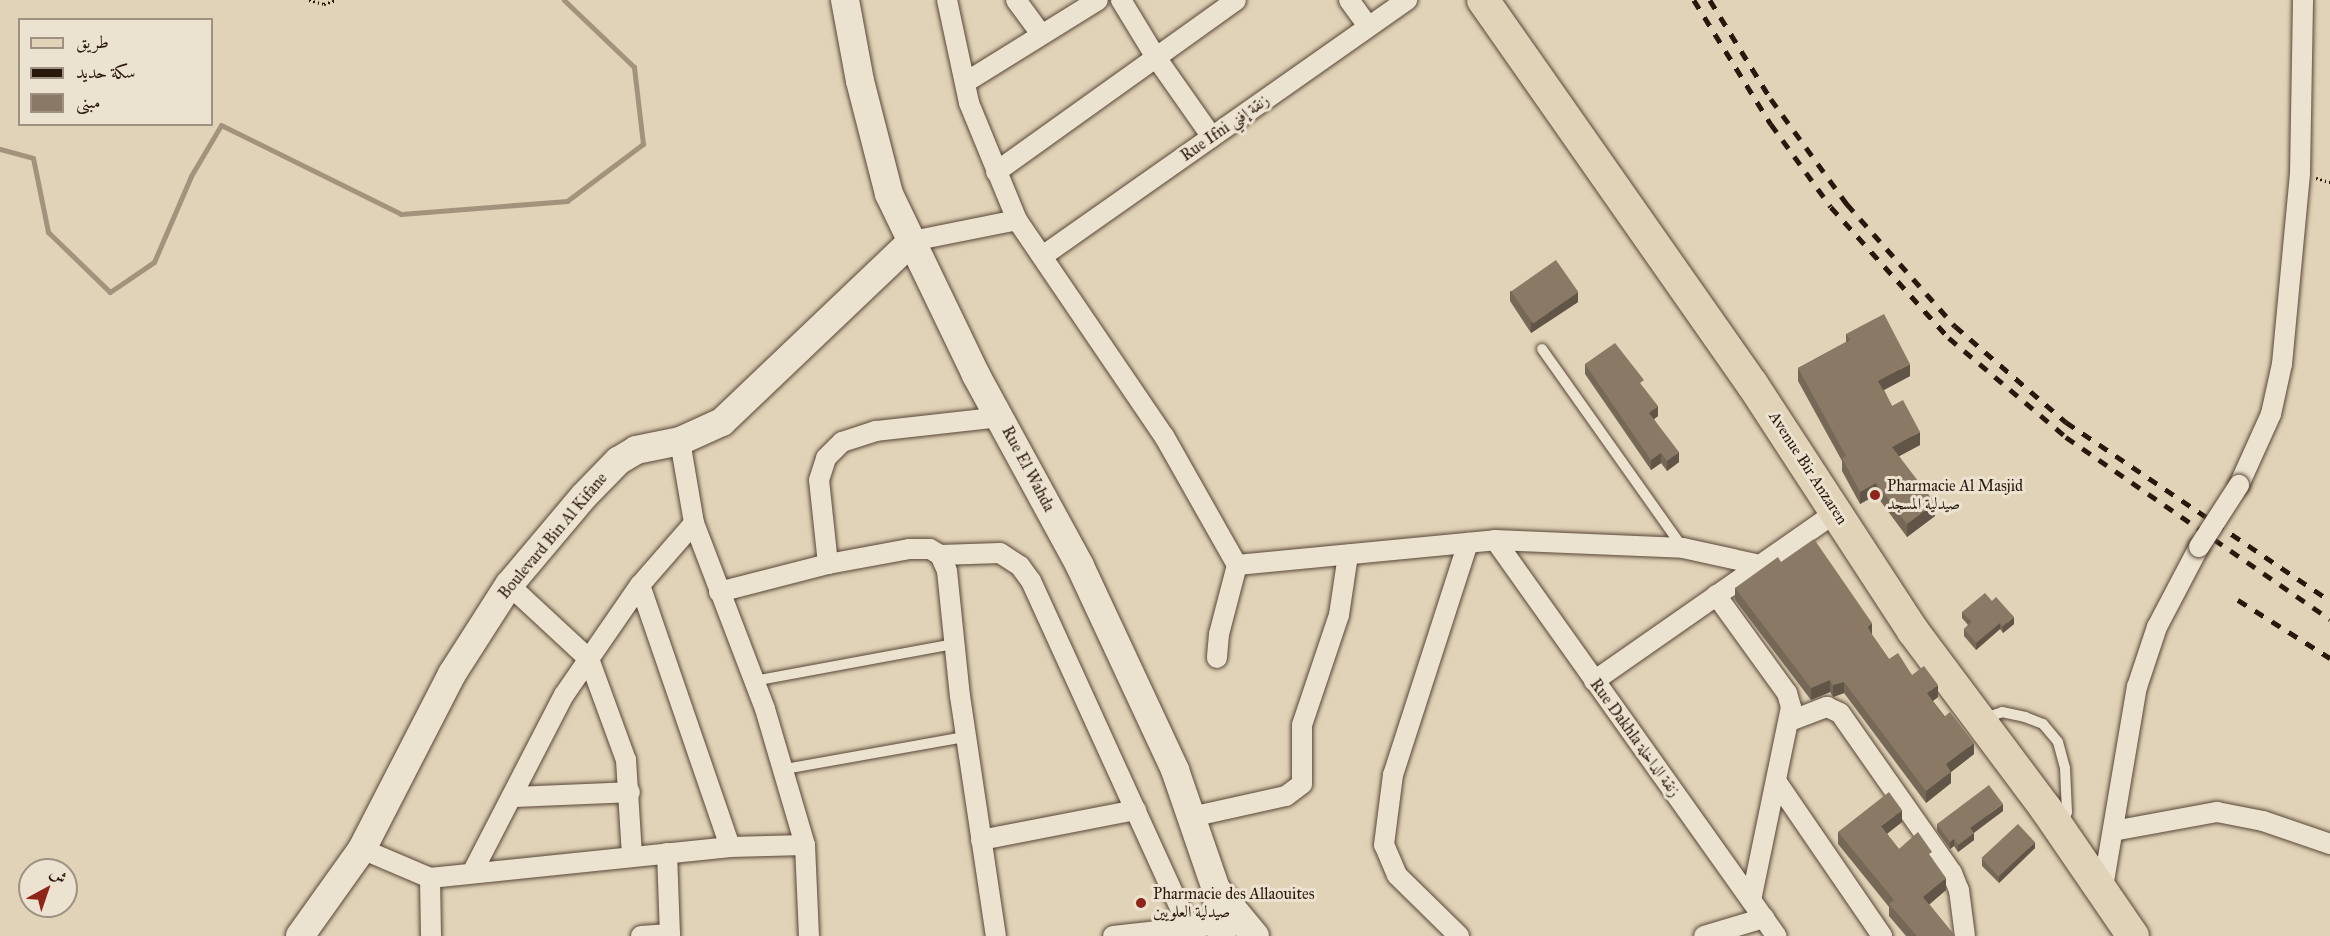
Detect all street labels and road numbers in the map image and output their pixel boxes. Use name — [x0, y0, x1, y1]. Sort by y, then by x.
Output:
street label: Rue Ifni زنقة إفني — [1177, 91, 1273, 165]
street label: Avenue Bir Anzaren — [1764, 408, 1852, 528]
street label: Rue El Wahda — [998, 423, 1058, 515]
street label: Boulevard Bin Al Kifane — [495, 469, 611, 603]
street label: Rue Dakhla زنقة الداخلة — [1586, 675, 1684, 801]

